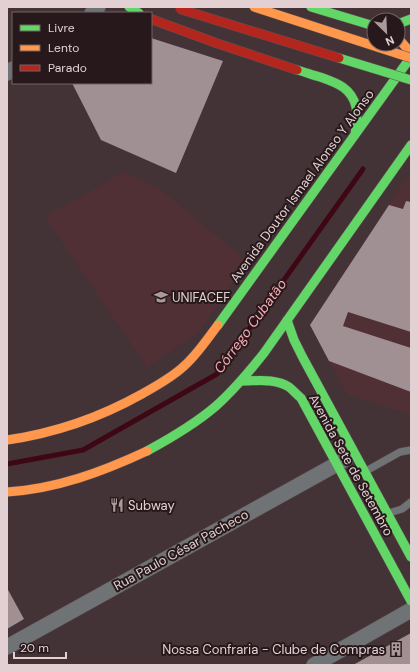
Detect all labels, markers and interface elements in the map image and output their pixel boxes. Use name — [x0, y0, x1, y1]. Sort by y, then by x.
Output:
legend — [12, 12, 152, 84]
north arrow — [366, 12, 406, 52]
text: Livre — [48, 20, 75, 36]
text: N — [384, 33, 397, 49]
text: Lento — [48, 40, 79, 56]
text: Parado — [48, 60, 87, 76]
street label: Avenida Doutor Ismael Alonso Y Alonso — [226, 86, 378, 286]
water label: Córrego Cubatão — [210, 275, 290, 377]
school or university icon: UNIFACEF — [153, 289, 169, 305]
place label: UNIFACEF — [172, 289, 230, 306]
street label: Avenida Sete de Setembro — [305, 391, 397, 539]
restaurant icon: Subway — [109, 497, 125, 513]
place label: Subway — [128, 497, 175, 514]
street label: Rua Paulo César Pacheco — [110, 506, 252, 594]
scale bar — [14, 634, 66, 660]
text: 20 m — [20, 640, 49, 656]
place label: Nossa Confraria - Clube de Compras — [162, 641, 385, 658]
building icon: Nossa Confraria - Clube de Compras — [388, 641, 404, 657]

